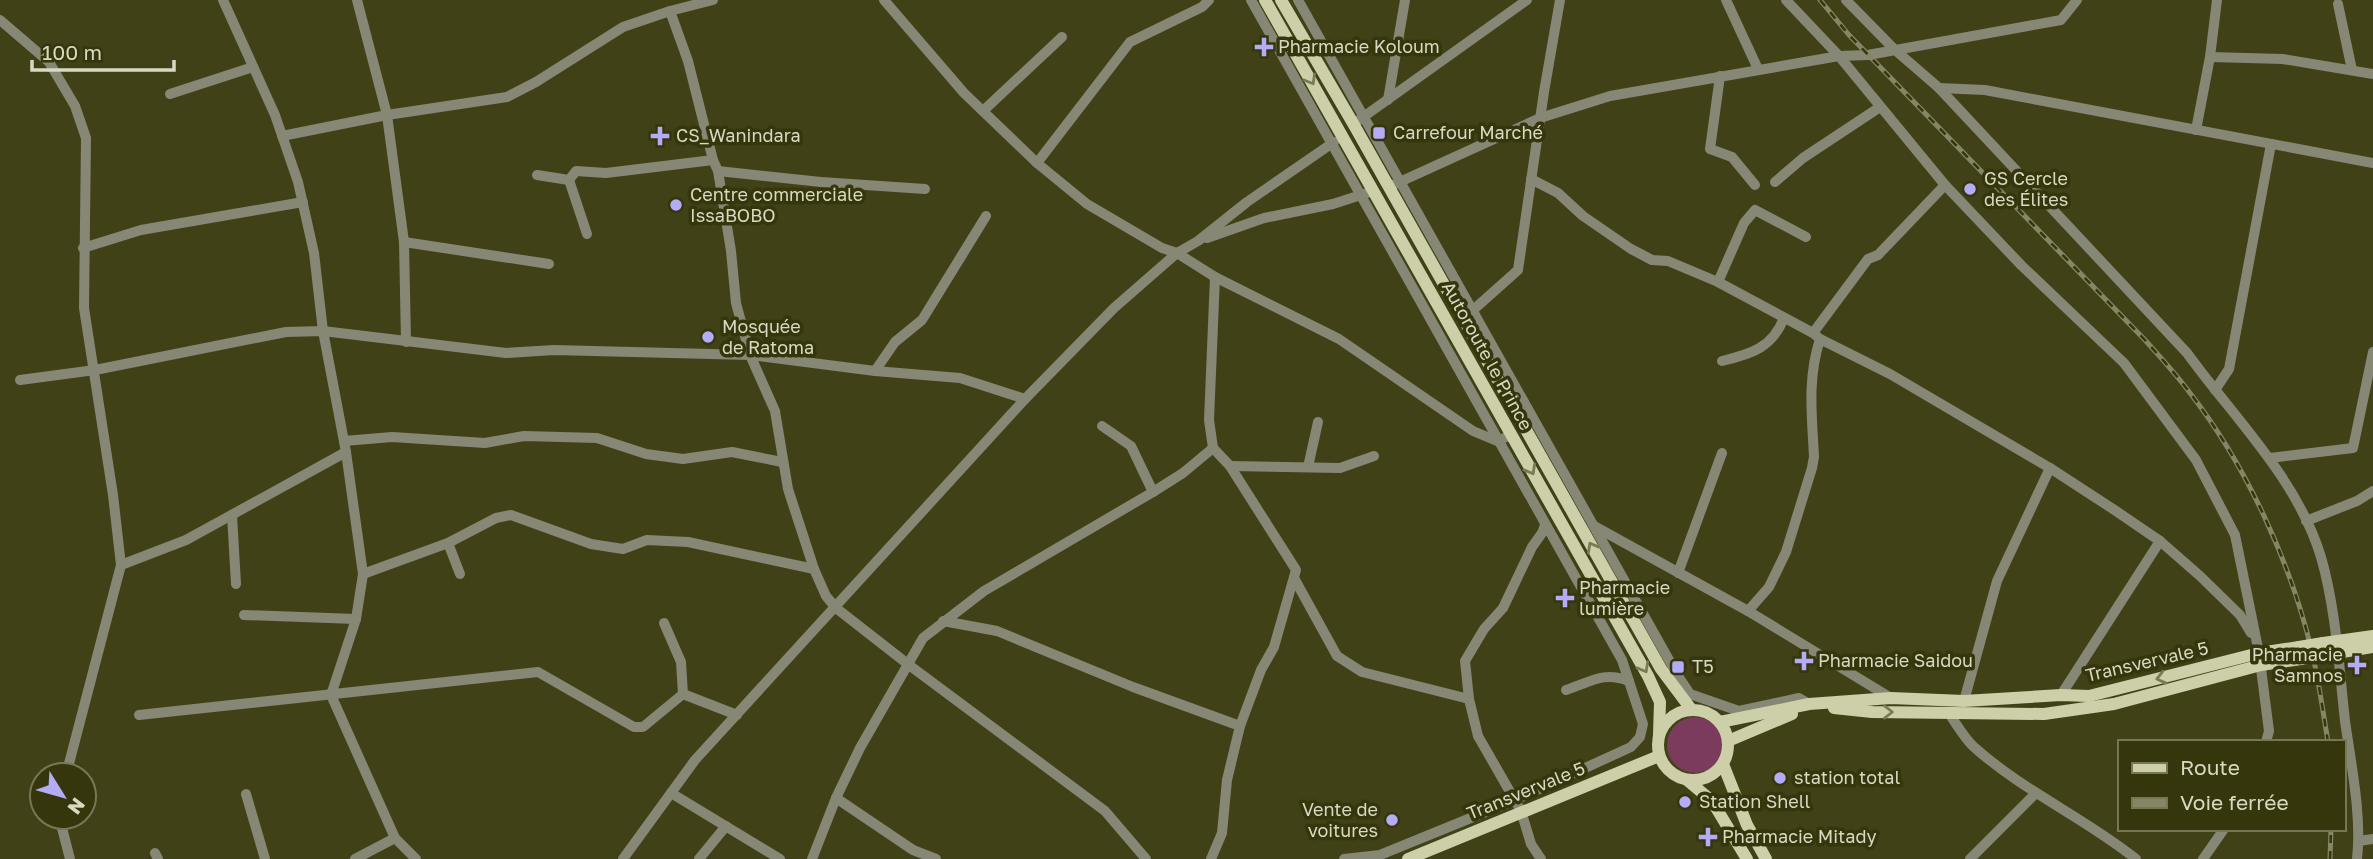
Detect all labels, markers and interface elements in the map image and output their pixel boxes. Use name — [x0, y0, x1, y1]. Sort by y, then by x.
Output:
scale bar — [32, 28, 173, 72]
place label: Pharmacie Koloum — [1278, 35, 1440, 57]
text: 100 m — [42, 39, 102, 65]
marker: Pharmacie Koloum — [1256, 39, 1272, 55]
one-way arrow — [1303, 73, 1316, 86]
place label: Carrefour Marché — [1393, 121, 1543, 143]
place label: CS_Wanindara — [676, 124, 801, 146]
marker: Carrefour Marché — [1371, 125, 1387, 141]
marker: CS_Wanindara — [650, 126, 670, 146]
place label: GS Cercle des Élites — [1984, 167, 2068, 210]
marker: GS Cercle des Élites — [1962, 181, 1978, 197]
place label: Centre commerciale IssaBOBO — [690, 183, 863, 226]
marker: Centre commerciale IssaBOBO — [668, 197, 684, 213]
street label: Autoroute le Prince — [1438, 277, 1538, 434]
place label: Mosquée de Ratoma — [722, 315, 814, 358]
marker: Mosquée de Ratoma — [700, 329, 716, 345]
one-way arrow — [1523, 463, 1536, 476]
one-way arrow — [1587, 542, 1600, 554]
place label: Pharmacie lumière — [1579, 576, 1670, 619]
marker: Pharmacie lumière — [1557, 590, 1573, 606]
street label: Transvervale 5 — [2083, 636, 2210, 686]
place label: Pharmacie Samnos — [2252, 643, 2343, 686]
place label: Pharmacie Saidou — [1818, 649, 1973, 671]
marker: Pharmacie Saidou — [1796, 653, 1812, 669]
place label: T5 — [1692, 655, 1714, 677]
marker: Pharmacie Samnos — [2349, 657, 2365, 673]
marker: T5 — [1670, 659, 1686, 675]
one-way arrow — [1636, 661, 1649, 673]
one-way arrow — [2155, 670, 2167, 684]
one-way arrow — [1883, 704, 1894, 720]
legend — [2118, 740, 2345, 831]
text: Route — [2180, 754, 2240, 780]
street label: Transvervale 5 — [1463, 756, 1588, 824]
north arrow — [28, 761, 98, 831]
place label: station total — [1794, 766, 1900, 788]
marker: station total — [1772, 770, 1788, 786]
text: Voie ferrée — [2180, 789, 2289, 815]
place label: Station Shell — [1699, 790, 1811, 812]
text: N — [63, 794, 91, 819]
marker: Station Shell — [1677, 794, 1693, 810]
place label: Vente de voitures — [1302, 798, 1378, 841]
marker: Vente de voitures — [1384, 812, 1400, 828]
place label: Pharmacie Mitady — [1722, 825, 1877, 847]
marker: Pharmacie Mitady — [1700, 829, 1716, 845]

